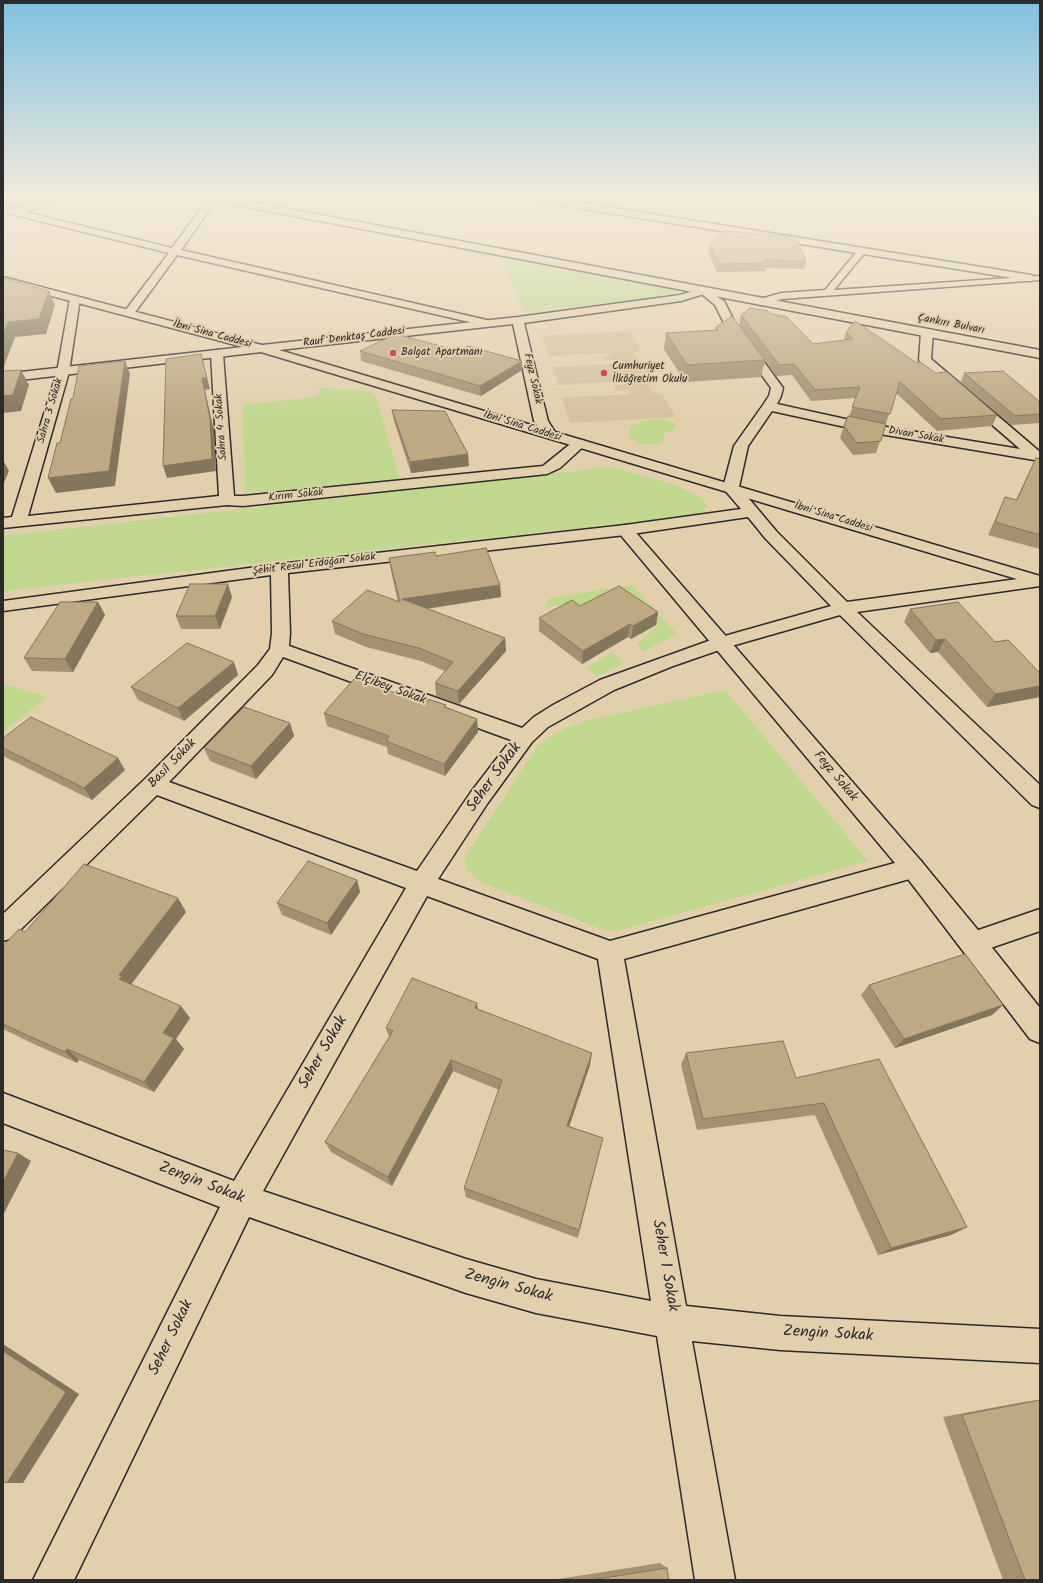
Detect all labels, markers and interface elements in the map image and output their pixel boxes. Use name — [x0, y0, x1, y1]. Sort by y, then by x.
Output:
street label: Çankırı Bulvarı — [916, 312, 986, 338]
street label: İbni Sina Caddesi — [171, 318, 253, 352]
street label: Rauf Denktaş Caddesi — [303, 325, 405, 351]
place label: Balgat Apartmanı — [401, 346, 483, 360]
marker: Balgat Apartmanı — [388, 348, 398, 358]
street label: Feyz Sokak — [520, 352, 544, 406]
place label: Cumhuriyet İlköğretim Okulu — [612, 360, 687, 386]
marker: Cumhuriyet İlköğretim Okulu — [599, 368, 609, 378]
street label: Sahra 3 Sokak — [35, 377, 67, 445]
street label: Sahra 4 Sokak — [213, 393, 231, 461]
street label: İbni Sina Caddesi — [481, 409, 563, 445]
street label: Divan Sokak — [887, 425, 945, 447]
street label: Kırım Sokak — [268, 487, 324, 505]
street label: İbni Sina Caddesi — [792, 500, 874, 536]
street label: Şehit Resul Erdoğan Sokak — [252, 551, 376, 579]
street label: Elçibey Sokak — [352, 669, 428, 709]
street label: Basil Sokak — [146, 736, 200, 792]
street label: Seher Sokak — [463, 739, 527, 817]
street label: Feyz Sokak — [809, 749, 861, 805]
street label: Seher Sokak — [295, 1013, 353, 1093]
street label: Zengin Sokak — [155, 1159, 247, 1209]
street label: Seher 1 Sokak — [646, 1219, 682, 1313]
street label: Zengin Sokak — [462, 1266, 554, 1308]
street label: Seher Sokak — [146, 1297, 198, 1379]
street label: Zengin Sokak — [782, 1323, 874, 1347]

